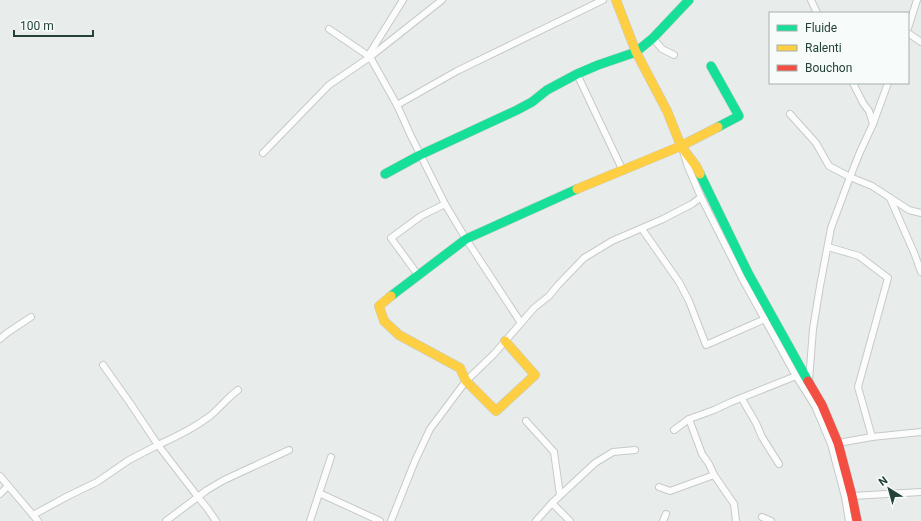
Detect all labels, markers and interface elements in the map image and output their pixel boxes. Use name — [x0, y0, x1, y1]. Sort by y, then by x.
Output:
scale bar — [14, 12, 93, 38]
legend — [769, 12, 909, 84]
text: 100 m — [20, 19, 54, 33]
text: Fluide — [805, 21, 837, 35]
text: Ralenti — [805, 41, 842, 55]
text: Bouchon — [805, 61, 852, 75]
north arrow — [869, 469, 909, 509]
text: N — [876, 474, 890, 489]

